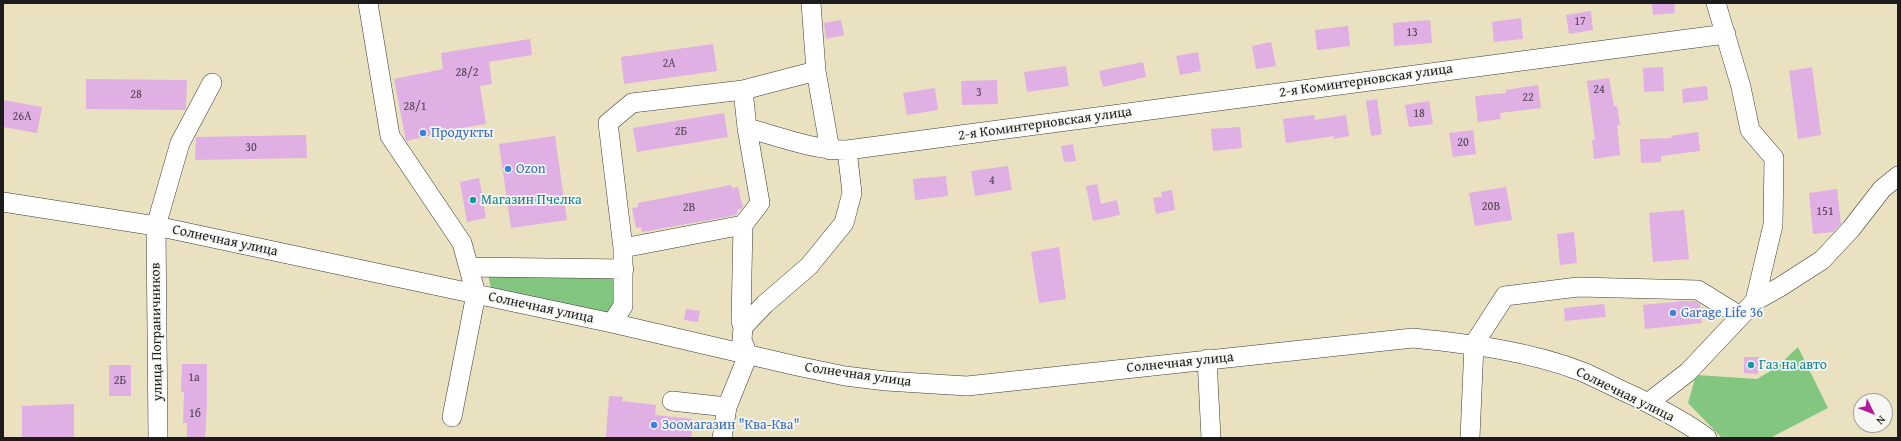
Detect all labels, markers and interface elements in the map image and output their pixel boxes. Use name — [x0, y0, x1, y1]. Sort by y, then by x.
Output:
house number: 17 — [1574, 15, 1586, 29]
house number: 13 — [1406, 26, 1418, 40]
house number: 2А — [662, 57, 676, 71]
street label: 2-я Коминтерновская улица — [1278, 61, 1454, 101]
house number: 28/2 — [456, 66, 478, 80]
house number: 24 — [1593, 83, 1605, 97]
house number: 3 — [976, 86, 982, 100]
house number: 28 — [130, 88, 142, 102]
house number: 22 — [1522, 91, 1534, 105]
house number: 28/1 — [404, 100, 426, 114]
street label: 2-я Коминтерновская улица — [957, 104, 1133, 144]
house number: 18 — [1413, 107, 1425, 121]
house number: 26А — [13, 110, 31, 124]
place label: Продукты — [431, 125, 493, 141]
house number: 2Б — [675, 125, 687, 139]
marker: Продукты — [418, 128, 428, 138]
house number: 20 — [1457, 136, 1469, 150]
house number: 30 — [245, 141, 257, 155]
place label: Ozon — [516, 161, 546, 177]
marker: Ozon — [503, 164, 513, 174]
house number: 4 — [989, 174, 995, 188]
place label: Магазин Пчелка — [481, 192, 582, 208]
marker: Магазин Пчелка — [468, 195, 478, 205]
house number: 20В — [1482, 200, 1500, 214]
house number: 2В — [683, 201, 695, 215]
house number: 151 — [1816, 205, 1834, 219]
street label: Солнечная улица — [171, 222, 279, 260]
street label: улица Пограничников — [147, 262, 167, 402]
street label: Солнечная улица — [487, 289, 595, 327]
place label: Garage Life 36 — [1681, 305, 1763, 321]
marker: Garage Life 36 — [1668, 308, 1678, 318]
street label: Солнечная улица — [1126, 349, 1234, 377]
place label: Газ на авто — [1759, 357, 1827, 373]
street label: Солнечная улица — [804, 359, 912, 391]
marker: Газ на авто — [1746, 360, 1756, 370]
street label: Солнечная улица — [1573, 364, 1677, 426]
house number: 1а — [188, 371, 200, 385]
house number: 2Б — [114, 374, 126, 388]
north arrow — [1853, 393, 1893, 433]
house number: 1б — [189, 407, 201, 421]
text: N — [1873, 412, 1889, 429]
place label: Зоомагазин "Ква-Ква" — [662, 417, 800, 433]
marker: Зоомагазин "Ква-Ква" — [649, 420, 659, 430]

